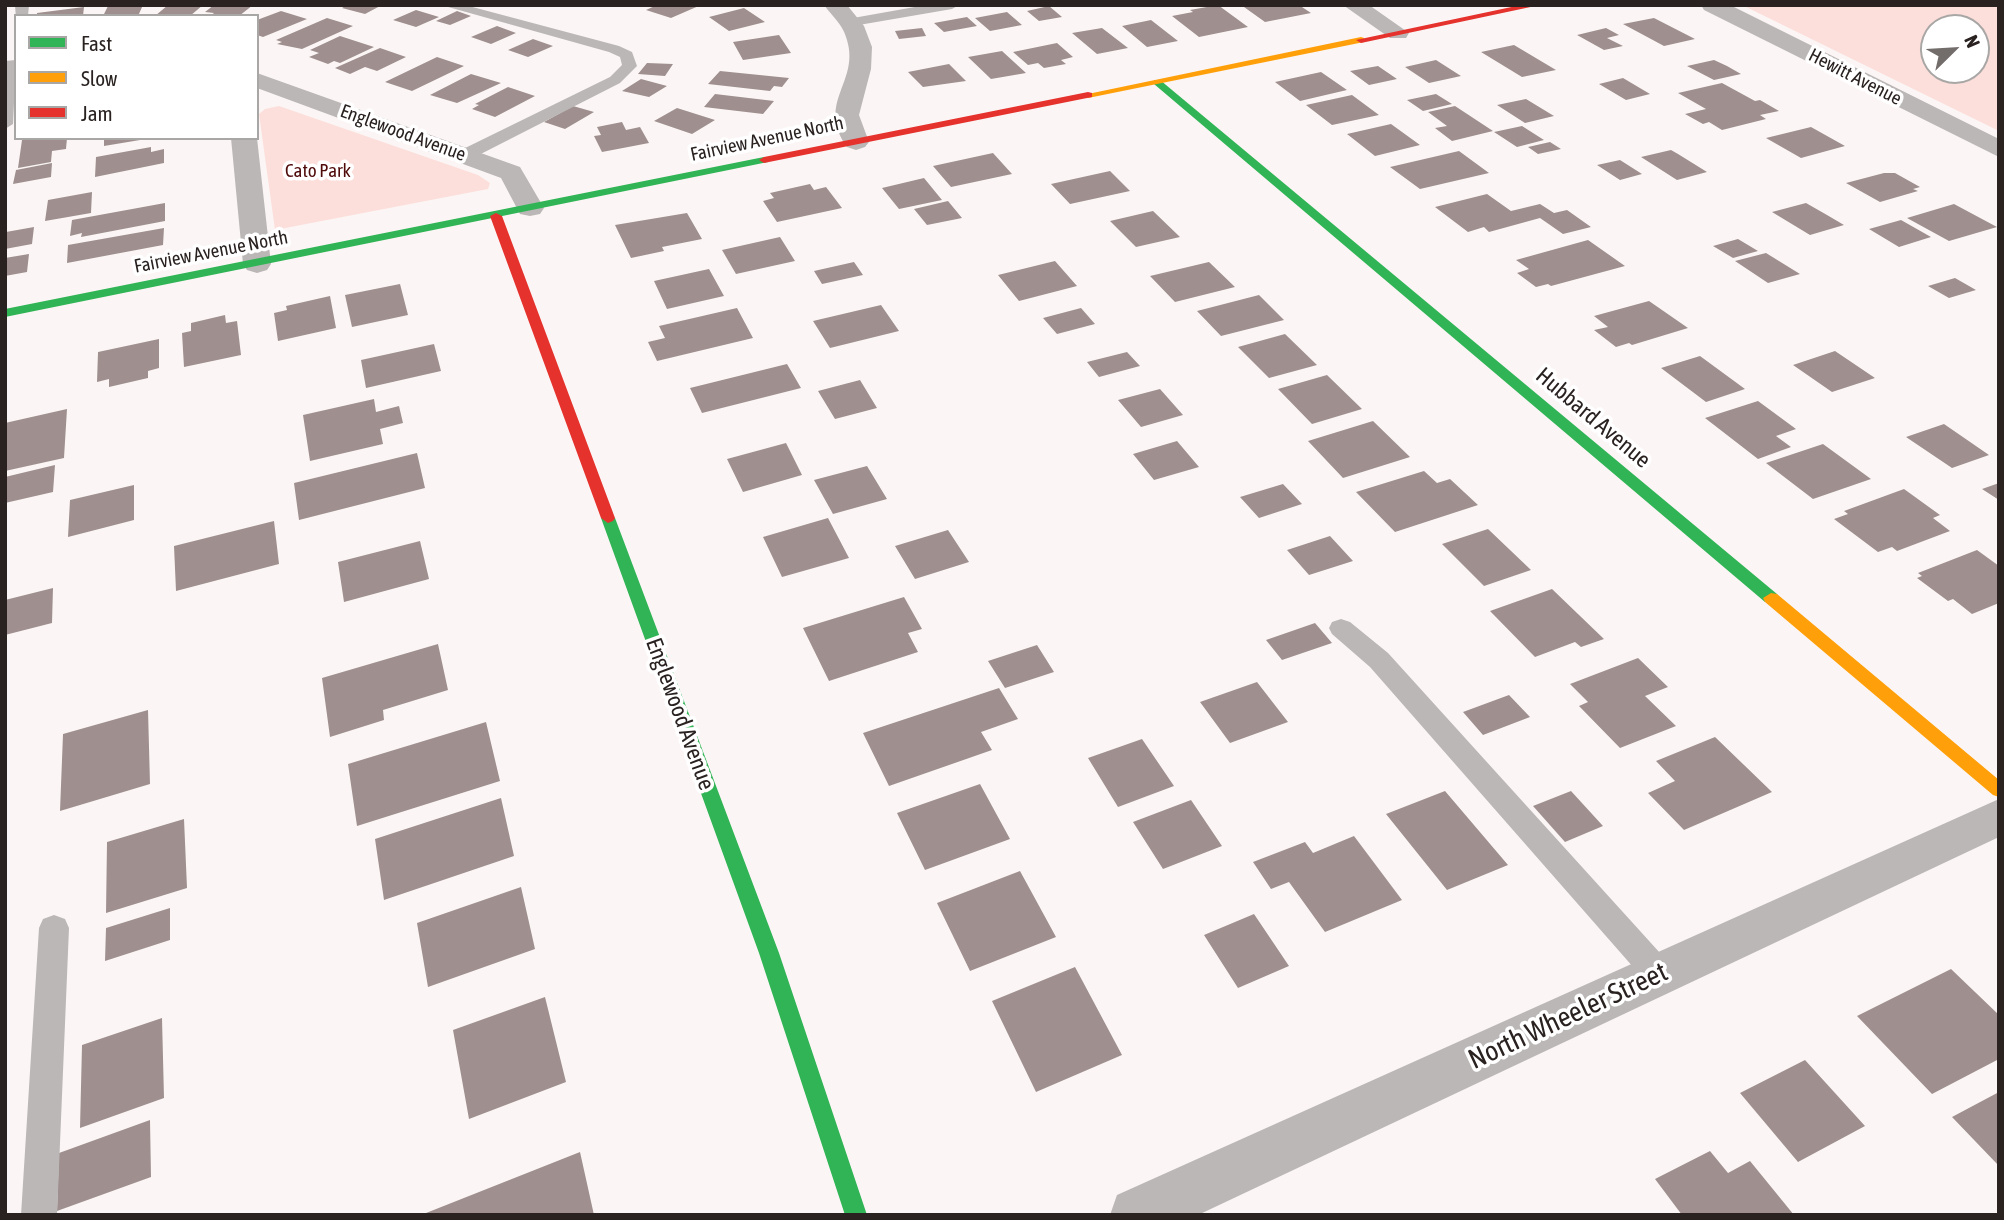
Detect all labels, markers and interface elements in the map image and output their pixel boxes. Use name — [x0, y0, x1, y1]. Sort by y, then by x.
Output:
legend — [14, 14, 259, 140]
north arrow — [1920, 14, 1990, 84]
text: Fast — [81, 31, 112, 55]
text: N — [1960, 32, 1985, 51]
street label: Hewitt Avenue — [1805, 44, 1905, 110]
text: Slow — [81, 66, 117, 90]
street label: Englewood Avenue — [337, 100, 469, 166]
text: Jam — [81, 101, 113, 125]
street label: Fairview Avenue North — [688, 112, 846, 166]
park label: Cato Park — [285, 160, 351, 182]
street label: Fairview Avenue North — [132, 226, 290, 278]
street label: Hubbard Avenue — [1530, 362, 1656, 474]
street label: Englewood Avenue — [640, 634, 720, 794]
street label: North Wheeler Street — [1463, 955, 1673, 1077]

